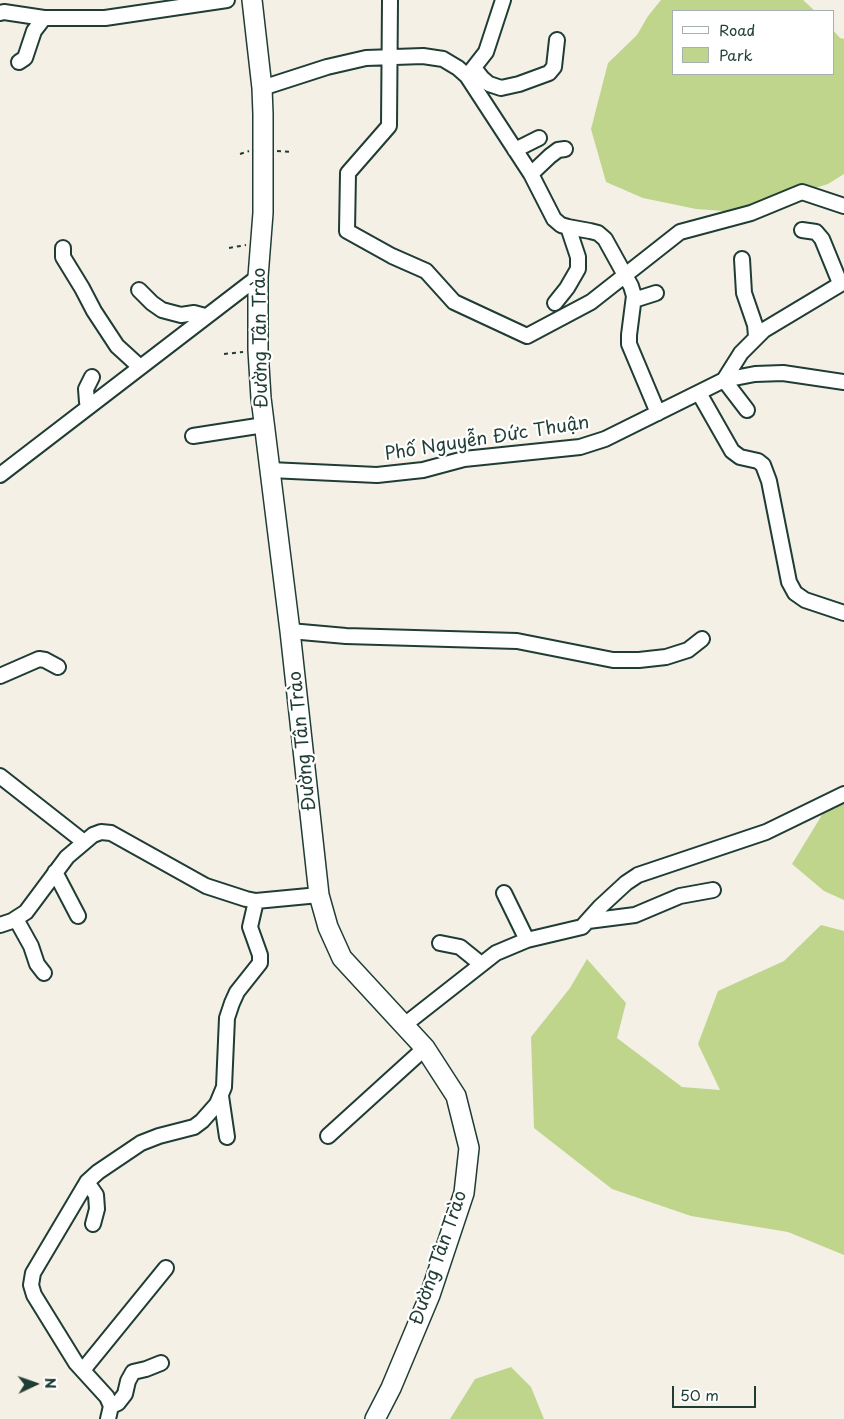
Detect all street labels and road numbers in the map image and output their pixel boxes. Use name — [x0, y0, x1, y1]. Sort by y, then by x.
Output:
street label: Đường Tân Trào — [249, 268, 273, 408]
street label: Phố Nguyễn Đức Thuận — [383, 412, 591, 466]
street label: Đường Tân Trào — [285, 670, 321, 812]
street label: Đường Tân Trào — [406, 1188, 472, 1328]

